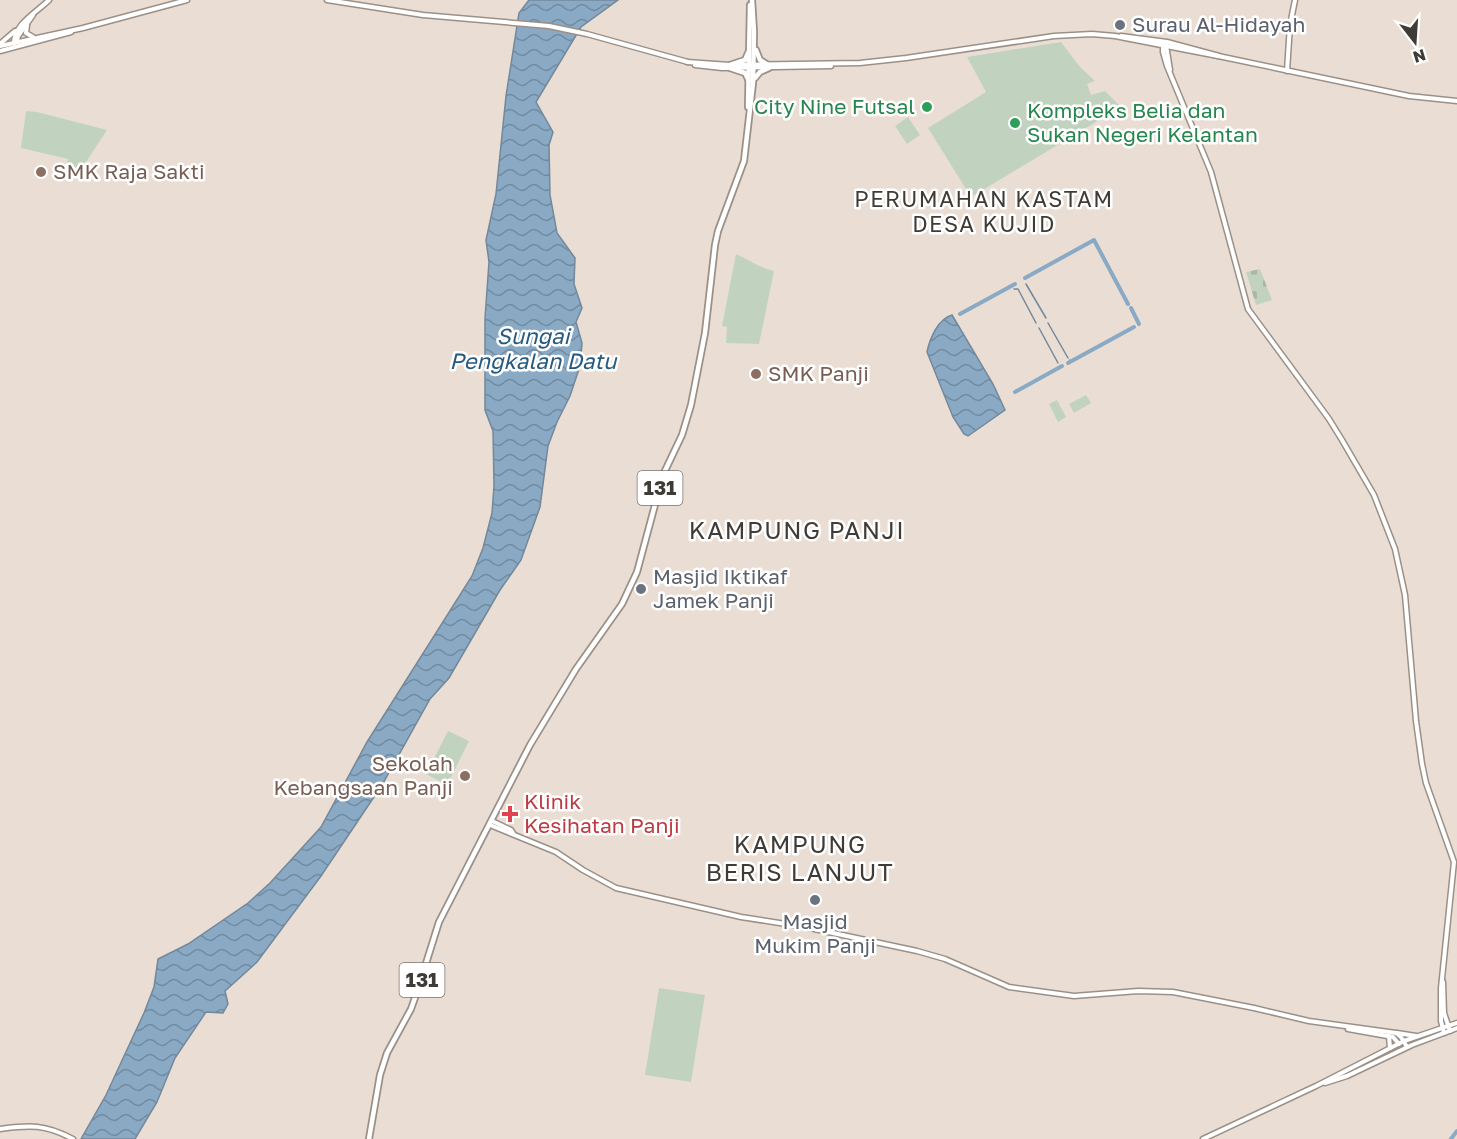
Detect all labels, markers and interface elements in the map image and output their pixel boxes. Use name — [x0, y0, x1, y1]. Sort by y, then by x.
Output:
place label: Surau Al-Hidayah — [1132, 11, 1305, 37]
north arrow — [1385, 12, 1445, 72]
marker: Surau Al-Hidayah — [1113, 18, 1127, 32]
text: N — [1411, 45, 1428, 68]
place label: City Nine Futsal — [754, 93, 915, 119]
place label: Kompleks Belia dan Sukan Negeri Kelantan — [1027, 97, 1258, 147]
marker: City Nine Futsal — [920, 100, 934, 114]
marker: Kompleks Belia dan Sukan Negeri Kelantan — [1008, 116, 1022, 130]
place label: SMK Raja Sakti — [53, 158, 205, 184]
marker: SMK Raja Sakti — [34, 165, 48, 179]
district label: PERUMAHAN KASTAM DESA KUJID — [854, 185, 1114, 237]
water label: Sungai Pengkalan Datu — [450, 322, 618, 374]
place label: SMK Panji — [768, 360, 869, 386]
marker: SMK Panji — [749, 367, 763, 381]
road number: 131 — [638, 471, 682, 505]
district label: KAMPUNG PANJI — [689, 515, 905, 544]
place label: Masjid Iktikaf Jamek Panji — [653, 563, 788, 613]
marker: Masjid Iktikaf Jamek Panji — [634, 582, 648, 596]
place label: Sekolah Kebangsaan Panji — [274, 750, 453, 800]
marker: Sekolah Kebangsaan Panji — [458, 769, 472, 783]
place label: Klinik Kesihatan Panji — [524, 788, 680, 838]
marker: Klinik Kesihatan Panji — [501, 805, 519, 823]
district label: KAMPUNG BERIS LANJUT — [706, 829, 894, 886]
marker: Masjid Mukim Panji — [808, 893, 822, 907]
place label: Masjid Mukim Panji — [754, 908, 876, 958]
road number: 131 — [400, 963, 444, 997]

